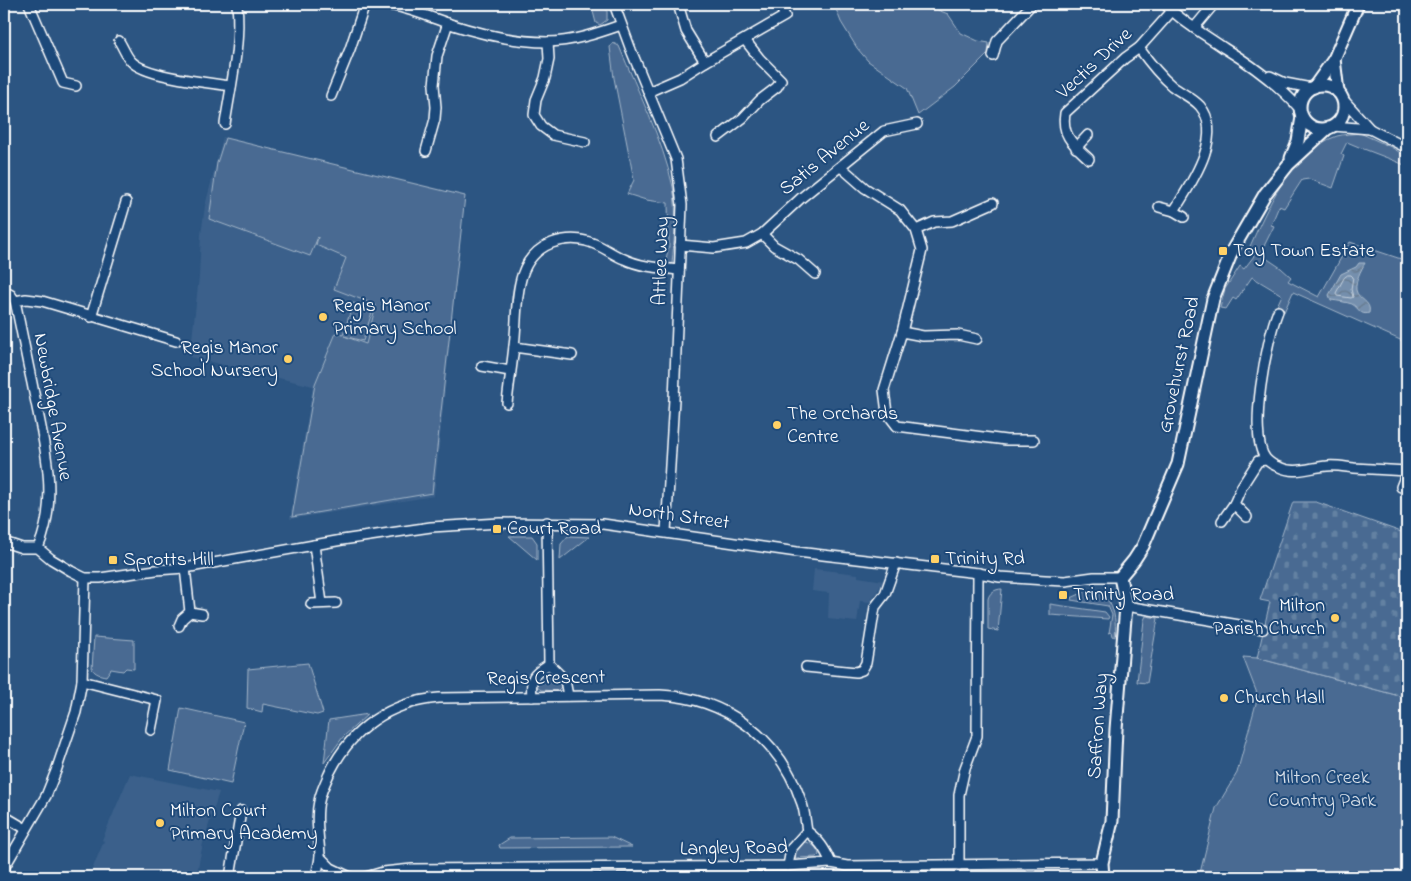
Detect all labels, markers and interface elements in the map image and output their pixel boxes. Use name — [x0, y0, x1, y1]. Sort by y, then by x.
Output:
street label: Vectis Drive — [1050, 21, 1139, 108]
street label: Satis Avenue — [774, 112, 876, 204]
street label: Attlee Way — [646, 216, 678, 306]
place label: Toy Town Estate — [1233, 237, 1375, 266]
marker: Toy Town Estate — [1217, 245, 1229, 257]
place label: Regis Manor Primary School — [333, 292, 457, 344]
street label: Grovehurst Road — [1151, 294, 1209, 436]
marker: Regis Manor Primary School — [317, 311, 329, 323]
street label: Newbridge Avenue — [24, 331, 79, 483]
place label: Regis Manor School Nursery — [151, 334, 279, 386]
marker: Regis Manor School Nursery — [282, 353, 294, 365]
place label: The Orchards Centre — [787, 400, 898, 452]
marker: The Orchards Centre — [771, 419, 783, 431]
street label: North Street — [627, 496, 732, 538]
place label: Court Road — [507, 515, 601, 544]
marker: Court Road — [491, 523, 503, 535]
place label: Trinity Rd — [945, 545, 1025, 574]
place label: Sprotts Hill — [123, 546, 214, 575]
marker: Trinity Rd — [929, 553, 941, 565]
marker: Sprotts Hill — [107, 554, 119, 566]
place label: Trinity Road — [1073, 581, 1174, 610]
marker: Trinity Road — [1057, 589, 1069, 601]
place label: Milton Parish Church — [1213, 592, 1325, 644]
marker: Milton Parish Church — [1329, 612, 1341, 624]
street label: Regis Crescent — [486, 663, 606, 696]
street label: Saffron Way — [1081, 672, 1117, 780]
place label: Church Hall — [1234, 684, 1325, 713]
marker: Church Hall — [1218, 692, 1230, 704]
park label: Milton Creek Country Park — [1268, 764, 1376, 816]
place label: Milton Court Primary Academy — [170, 797, 318, 849]
marker: Milton Court Primary Academy — [154, 817, 166, 829]
street label: Langley Road — [680, 834, 788, 865]

